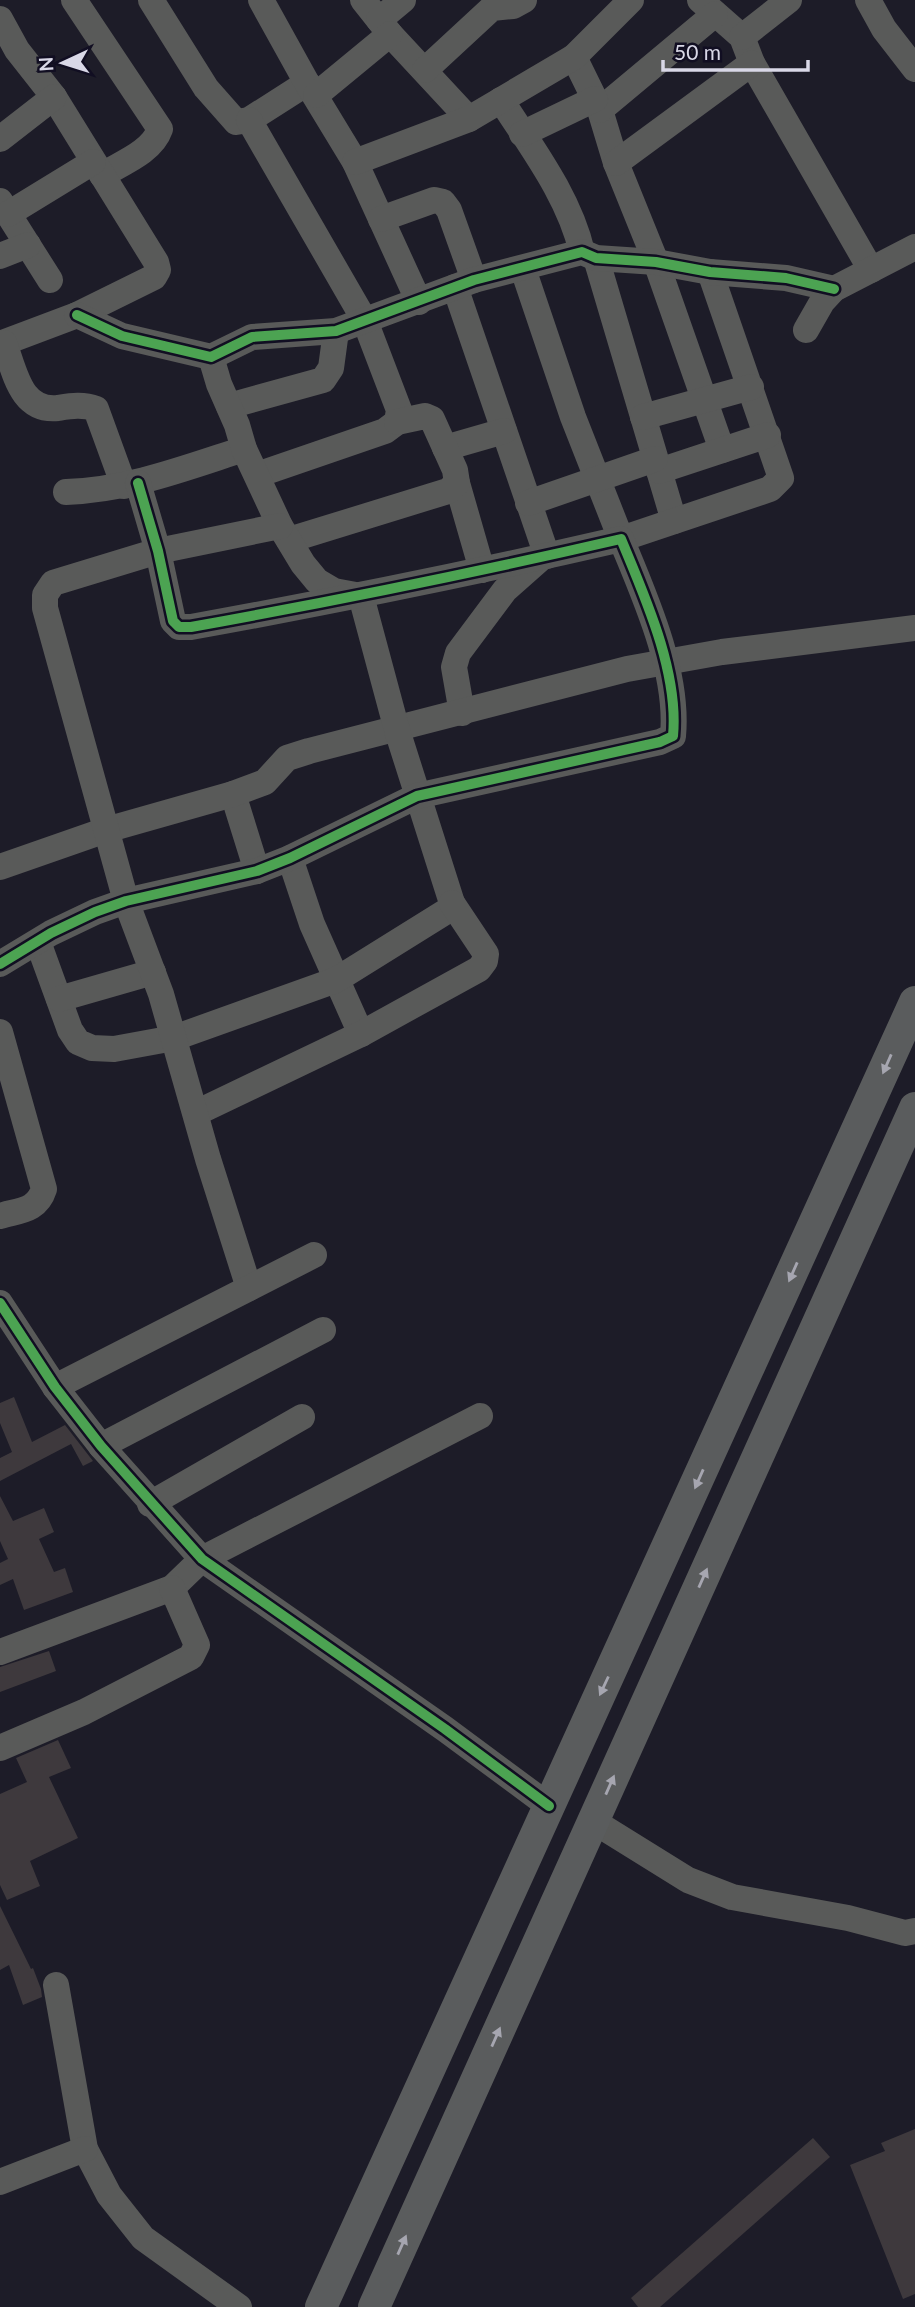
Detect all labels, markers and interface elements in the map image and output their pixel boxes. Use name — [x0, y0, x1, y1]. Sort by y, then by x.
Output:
north arrow — [28, 28, 98, 98]
scale bar — [663, 28, 808, 72]
text: 50 m — [674, 39, 721, 64]
text: N — [34, 56, 58, 72]
one-way arrow — [881, 1054, 892, 1075]
one-way arrow — [787, 1261, 798, 1282]
one-way arrow — [693, 1469, 705, 1489]
one-way arrow — [697, 1568, 709, 1588]
one-way arrow — [598, 1676, 610, 1696]
one-way arrow — [605, 1775, 616, 1796]
one-way arrow — [491, 2027, 502, 2048]
one-way arrow — [396, 2235, 408, 2255]

